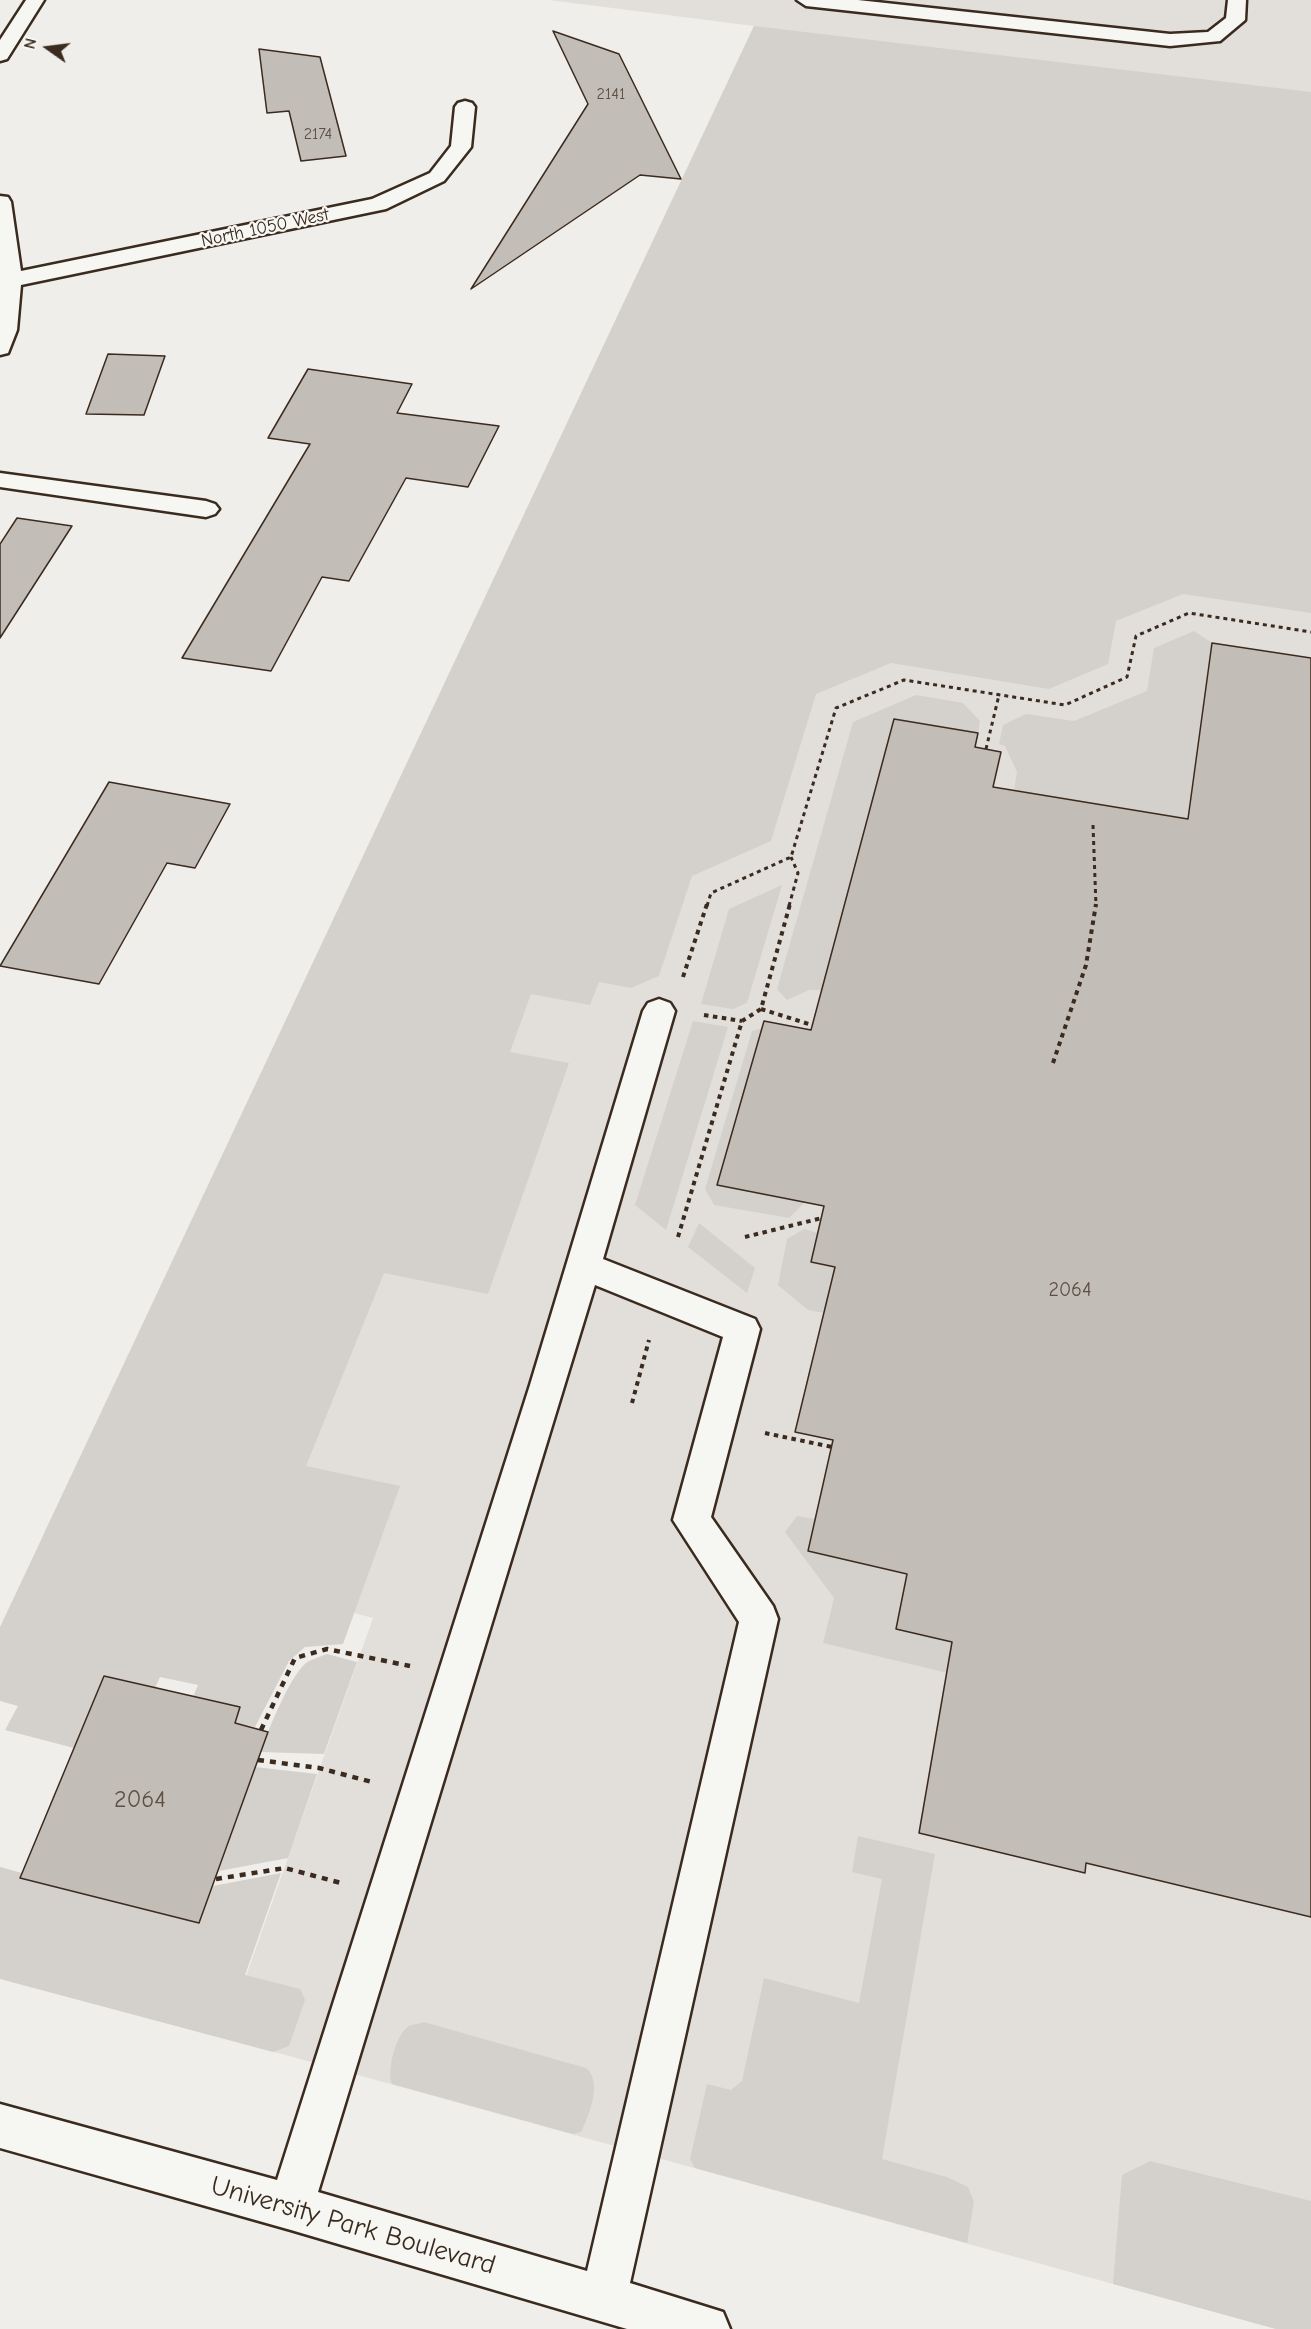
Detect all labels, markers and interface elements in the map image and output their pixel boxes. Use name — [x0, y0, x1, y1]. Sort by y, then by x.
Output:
north arrow — [18, 18, 78, 78]
text: N — [21, 36, 41, 51]
house number: 2141 — [597, 84, 625, 104]
house number: 2174 — [304, 124, 332, 144]
street label: North 1050 West — [199, 204, 331, 252]
house number: 2064 — [1048, 1278, 1092, 1302]
house number: 2064 — [114, 1786, 166, 1814]
street label: University Park Boulevard — [207, 2170, 499, 2282]

